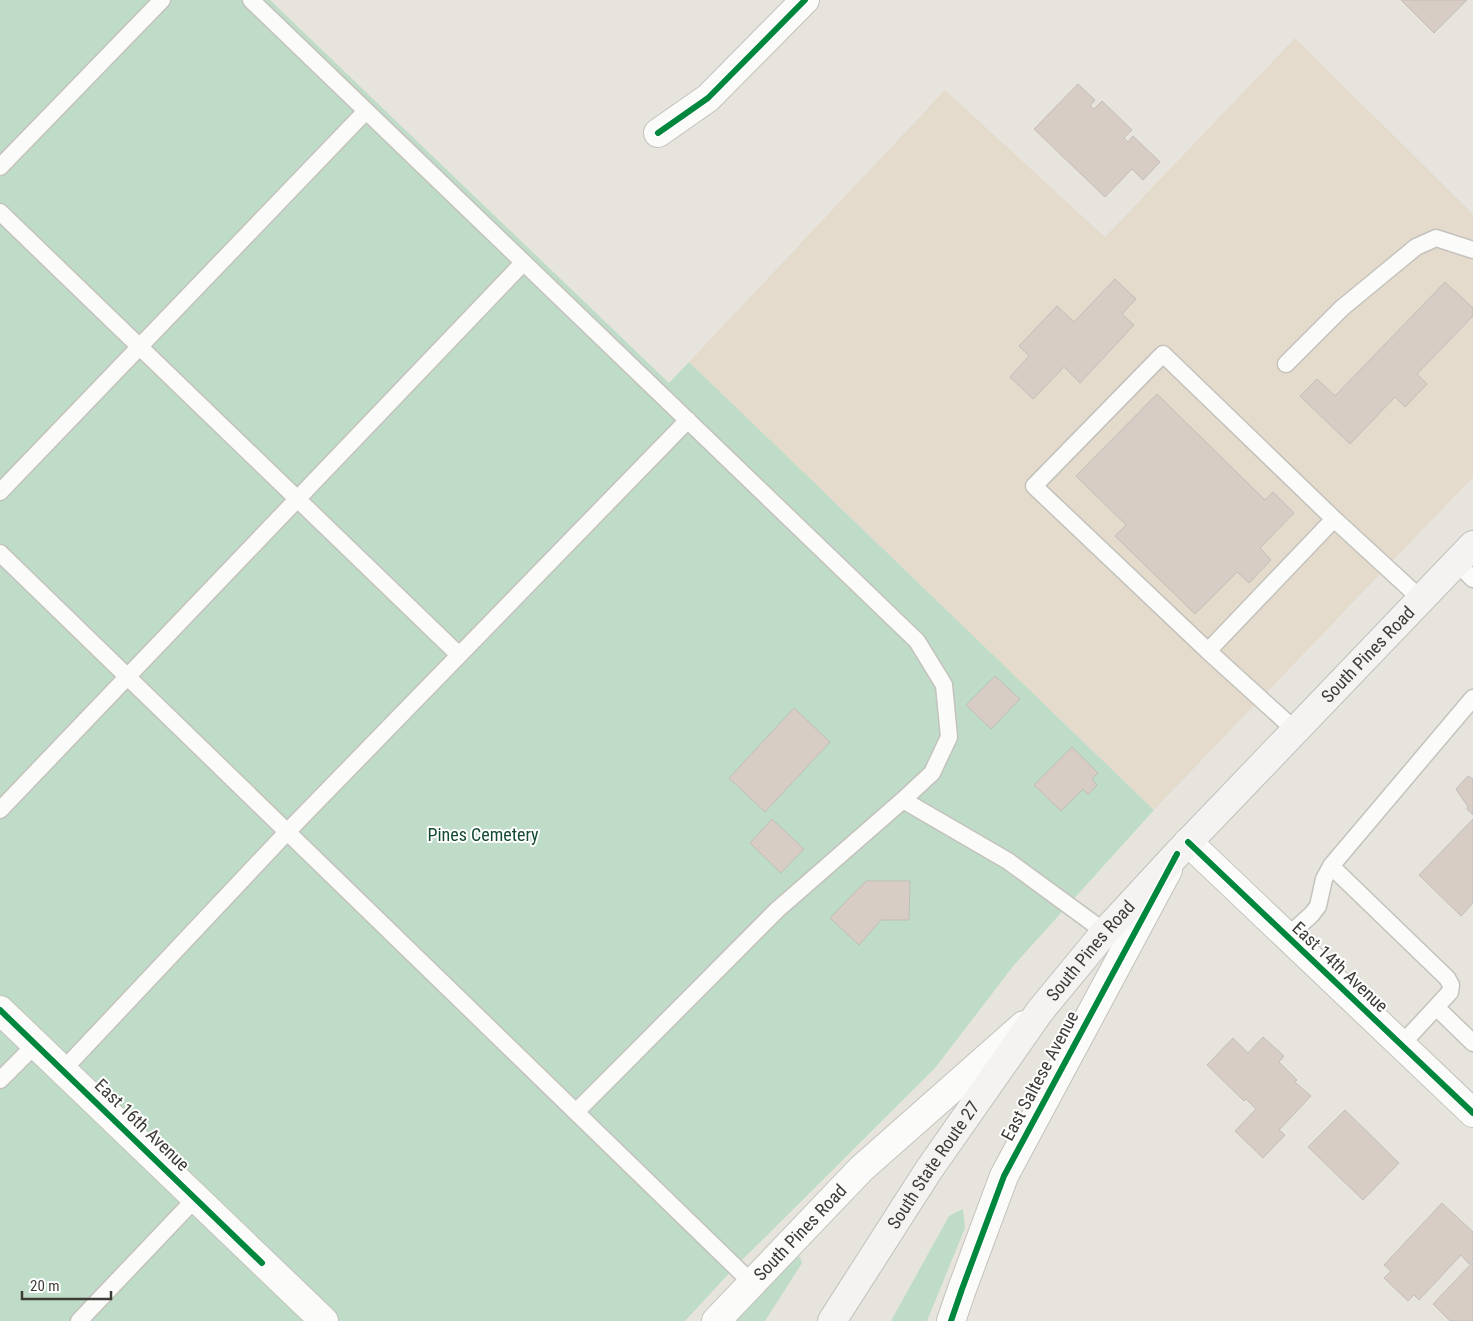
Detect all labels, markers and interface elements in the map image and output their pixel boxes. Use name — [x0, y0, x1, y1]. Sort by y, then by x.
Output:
street label: South Pines Road — [1317, 602, 1419, 707]
park label: Pines Cemetery — [427, 824, 539, 845]
street label: South Pines Road — [1042, 896, 1139, 1005]
street label: East 14th Avenue — [1288, 917, 1392, 1016]
street label: East Saltese Avenue — [997, 1007, 1083, 1144]
street label: East 16th Avenue — [91, 1074, 194, 1175]
street label: South State Route 27 — [883, 1097, 984, 1233]
street label: South Pines Road — [749, 1180, 851, 1285]
scale bar — [22, 1268, 111, 1300]
text: 20 m — [30, 1277, 60, 1295]

